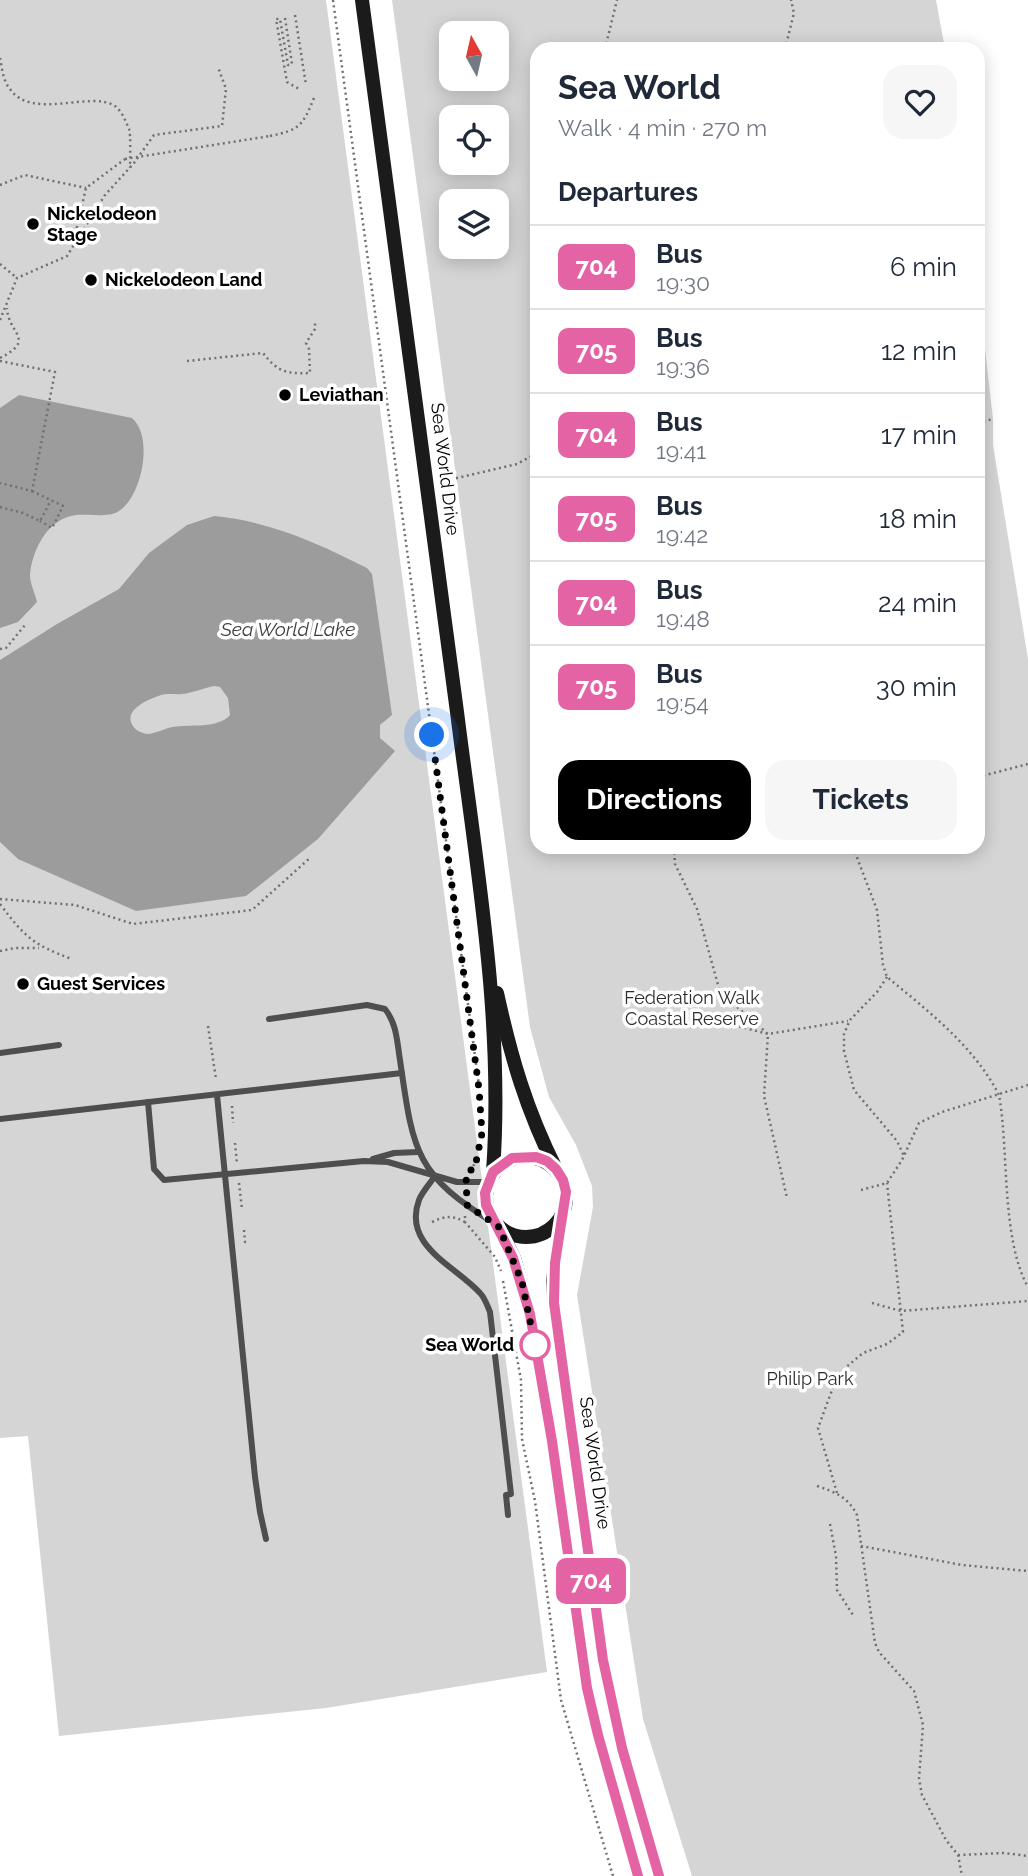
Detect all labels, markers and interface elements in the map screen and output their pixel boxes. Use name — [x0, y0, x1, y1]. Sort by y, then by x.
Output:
north arrow — [439, 21, 509, 91]
map controls — [439, 21, 509, 259]
button: heart — [883, 65, 957, 139]
text: Sea World — [558, 68, 721, 107]
button: locate — [439, 105, 509, 175]
text: Walk · 4 min · 270 m — [558, 114, 767, 141]
text: Departures — [558, 177, 698, 207]
button: layers — [439, 189, 509, 259]
place label: Nickelodeon Stage — [47, 203, 157, 245]
marker: Nickelodeon Stage — [25, 216, 41, 232]
text: Bus — [656, 239, 703, 269]
text: 704 — [576, 252, 617, 281]
text: 6 min — [890, 252, 957, 282]
place label: Nickelodeon Land — [105, 269, 262, 290]
text: 19:30 — [656, 269, 710, 296]
marker: Nickelodeon Land — [83, 272, 99, 288]
text: Bus — [656, 323, 703, 353]
text: 705 — [576, 336, 617, 365]
text: 12 min — [881, 336, 957, 366]
text: 19:36 — [656, 353, 710, 380]
place label: Leviathan — [299, 384, 384, 405]
marker: Leviathan — [277, 387, 293, 403]
street label: Sea World Drive — [427, 401, 464, 537]
text: Bus — [656, 407, 703, 437]
text: 704 — [576, 420, 617, 449]
text: 17 min — [881, 420, 957, 450]
text: 19:41 — [656, 437, 706, 464]
text: Bus — [656, 491, 703, 521]
text: 705 — [576, 504, 617, 533]
text: 18 min — [879, 504, 957, 534]
text: 19:42 — [656, 521, 708, 548]
text: Bus — [656, 575, 703, 605]
text: 704 — [576, 588, 617, 617]
text: 24 min — [878, 588, 957, 618]
text: 19:48 — [656, 605, 710, 632]
water label: Sea World Lake — [220, 618, 355, 640]
text: Bus — [656, 659, 703, 689]
text: 705 — [576, 672, 617, 701]
text: 30 min — [876, 672, 957, 702]
text: 19:54 — [656, 689, 709, 716]
your location — [414, 717, 449, 752]
button: Directions — [558, 760, 751, 840]
button: Tickets — [765, 760, 957, 840]
place label: Guest Services — [37, 973, 165, 994]
marker: Guest Services — [15, 976, 31, 992]
park label: Federation Walk Coastal Reserve — [624, 987, 760, 1029]
marker: Sea World — [520, 1330, 550, 1360]
place label: Sea World — [425, 1334, 514, 1355]
park label: Philip Park — [767, 1368, 854, 1389]
street label: Sea World Drive — [576, 1395, 615, 1531]
line badge: 704 — [551, 1558, 631, 1604]
text: 704 — [570, 1566, 612, 1595]

